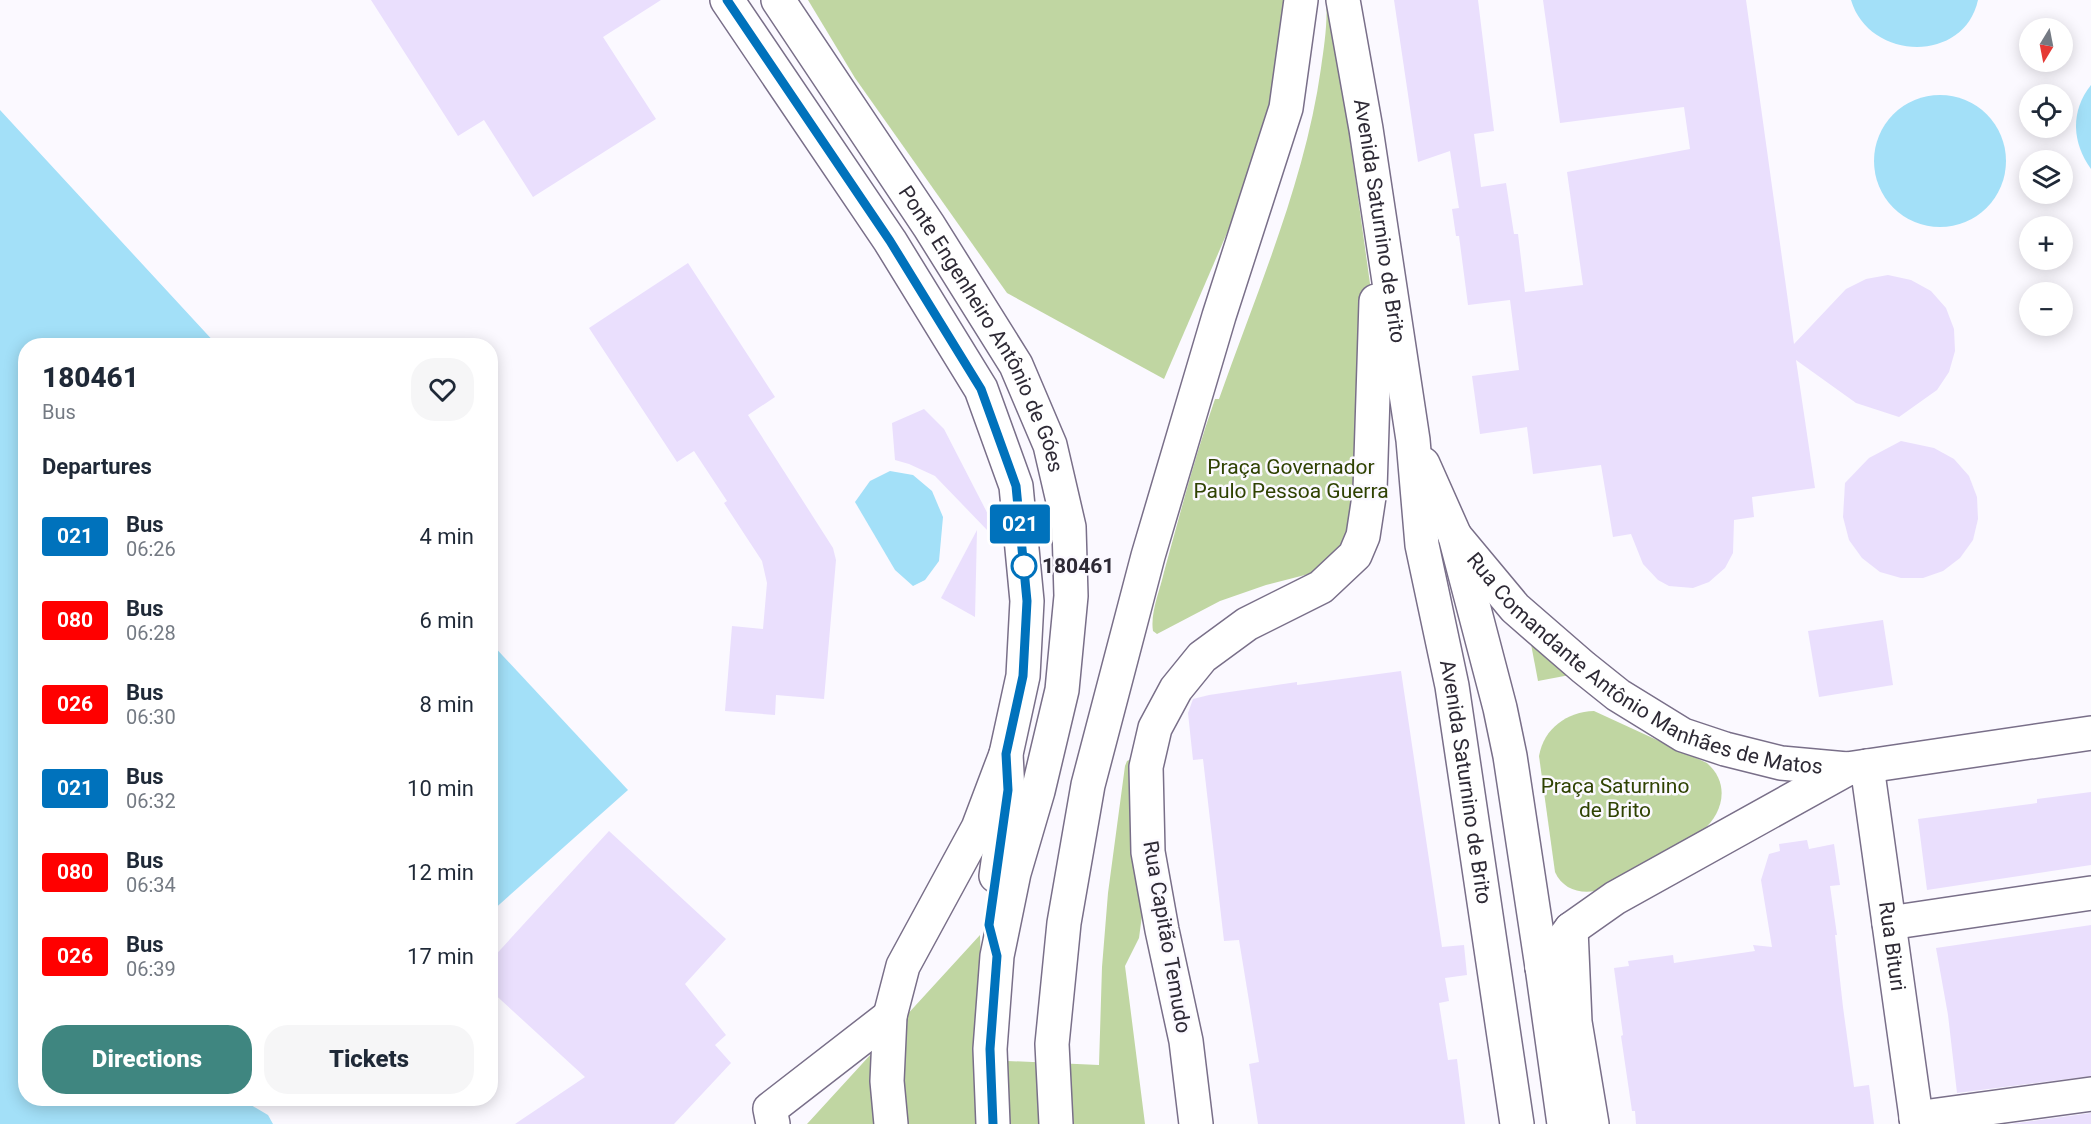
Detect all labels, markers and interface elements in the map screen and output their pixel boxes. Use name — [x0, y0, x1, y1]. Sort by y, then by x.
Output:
north arrow — [2019, 18, 2073, 72]
map controls — [2019, 18, 2073, 336]
button: locate — [2019, 84, 2073, 138]
street label: Avenida Saturnino de Brito — [1349, 97, 1410, 345]
button: layers — [2019, 150, 2073, 204]
street label: Ponte Engenheiro Antônio de Góes — [893, 181, 1068, 474]
button: + — [2019, 216, 2073, 270]
button: − — [2019, 282, 2073, 336]
button: heart — [411, 358, 474, 421]
text: 180461 — [42, 361, 139, 394]
text: Bus — [42, 400, 76, 424]
text: Departures — [42, 454, 152, 479]
park label: Praça Governador Paulo Pessoa Guerra — [1193, 455, 1389, 503]
line badge: 021 — [986, 504, 1054, 544]
text: Bus — [126, 512, 164, 537]
text: 021 — [1002, 512, 1038, 536]
text: 021 — [57, 524, 93, 548]
text: 4 min — [419, 524, 474, 549]
text: 06:26 — [126, 537, 176, 561]
street label: Rua Comandante Antônio Manhães de Matos — [1462, 548, 1824, 779]
marker: 180461 — [1011, 553, 1037, 579]
place label: 180461 — [1042, 554, 1114, 578]
text: Bus — [126, 596, 164, 621]
text: 080 — [57, 608, 93, 632]
text: 6 min — [419, 608, 474, 633]
text: 06:28 — [126, 621, 176, 645]
street label: Avenida Saturnino de Brito — [1435, 658, 1496, 906]
text: Bus — [126, 680, 164, 705]
text: 026 — [57, 692, 93, 716]
text: 8 min — [419, 692, 474, 717]
text: 06:30 — [126, 705, 176, 729]
text: Bus — [126, 764, 164, 789]
park label: Praça Saturnino de Brito — [1541, 774, 1689, 822]
text: 021 — [57, 776, 93, 800]
text: 10 min — [407, 776, 474, 801]
text: 06:32 — [126, 789, 176, 813]
street label: Rua Capitão Temudo — [1138, 839, 1196, 1035]
text: Bus — [126, 848, 164, 873]
text: 080 — [57, 860, 93, 884]
text: 12 min — [407, 860, 474, 885]
text: 06:34 — [126, 873, 176, 897]
street label: Rua Bituri — [1874, 900, 1910, 993]
text: Bus — [126, 932, 164, 957]
text: 026 — [57, 944, 93, 968]
text: 17 min — [407, 944, 474, 969]
text: 06:39 — [126, 957, 176, 981]
button: Directions — [42, 1025, 252, 1094]
button: Tickets — [264, 1025, 474, 1094]

